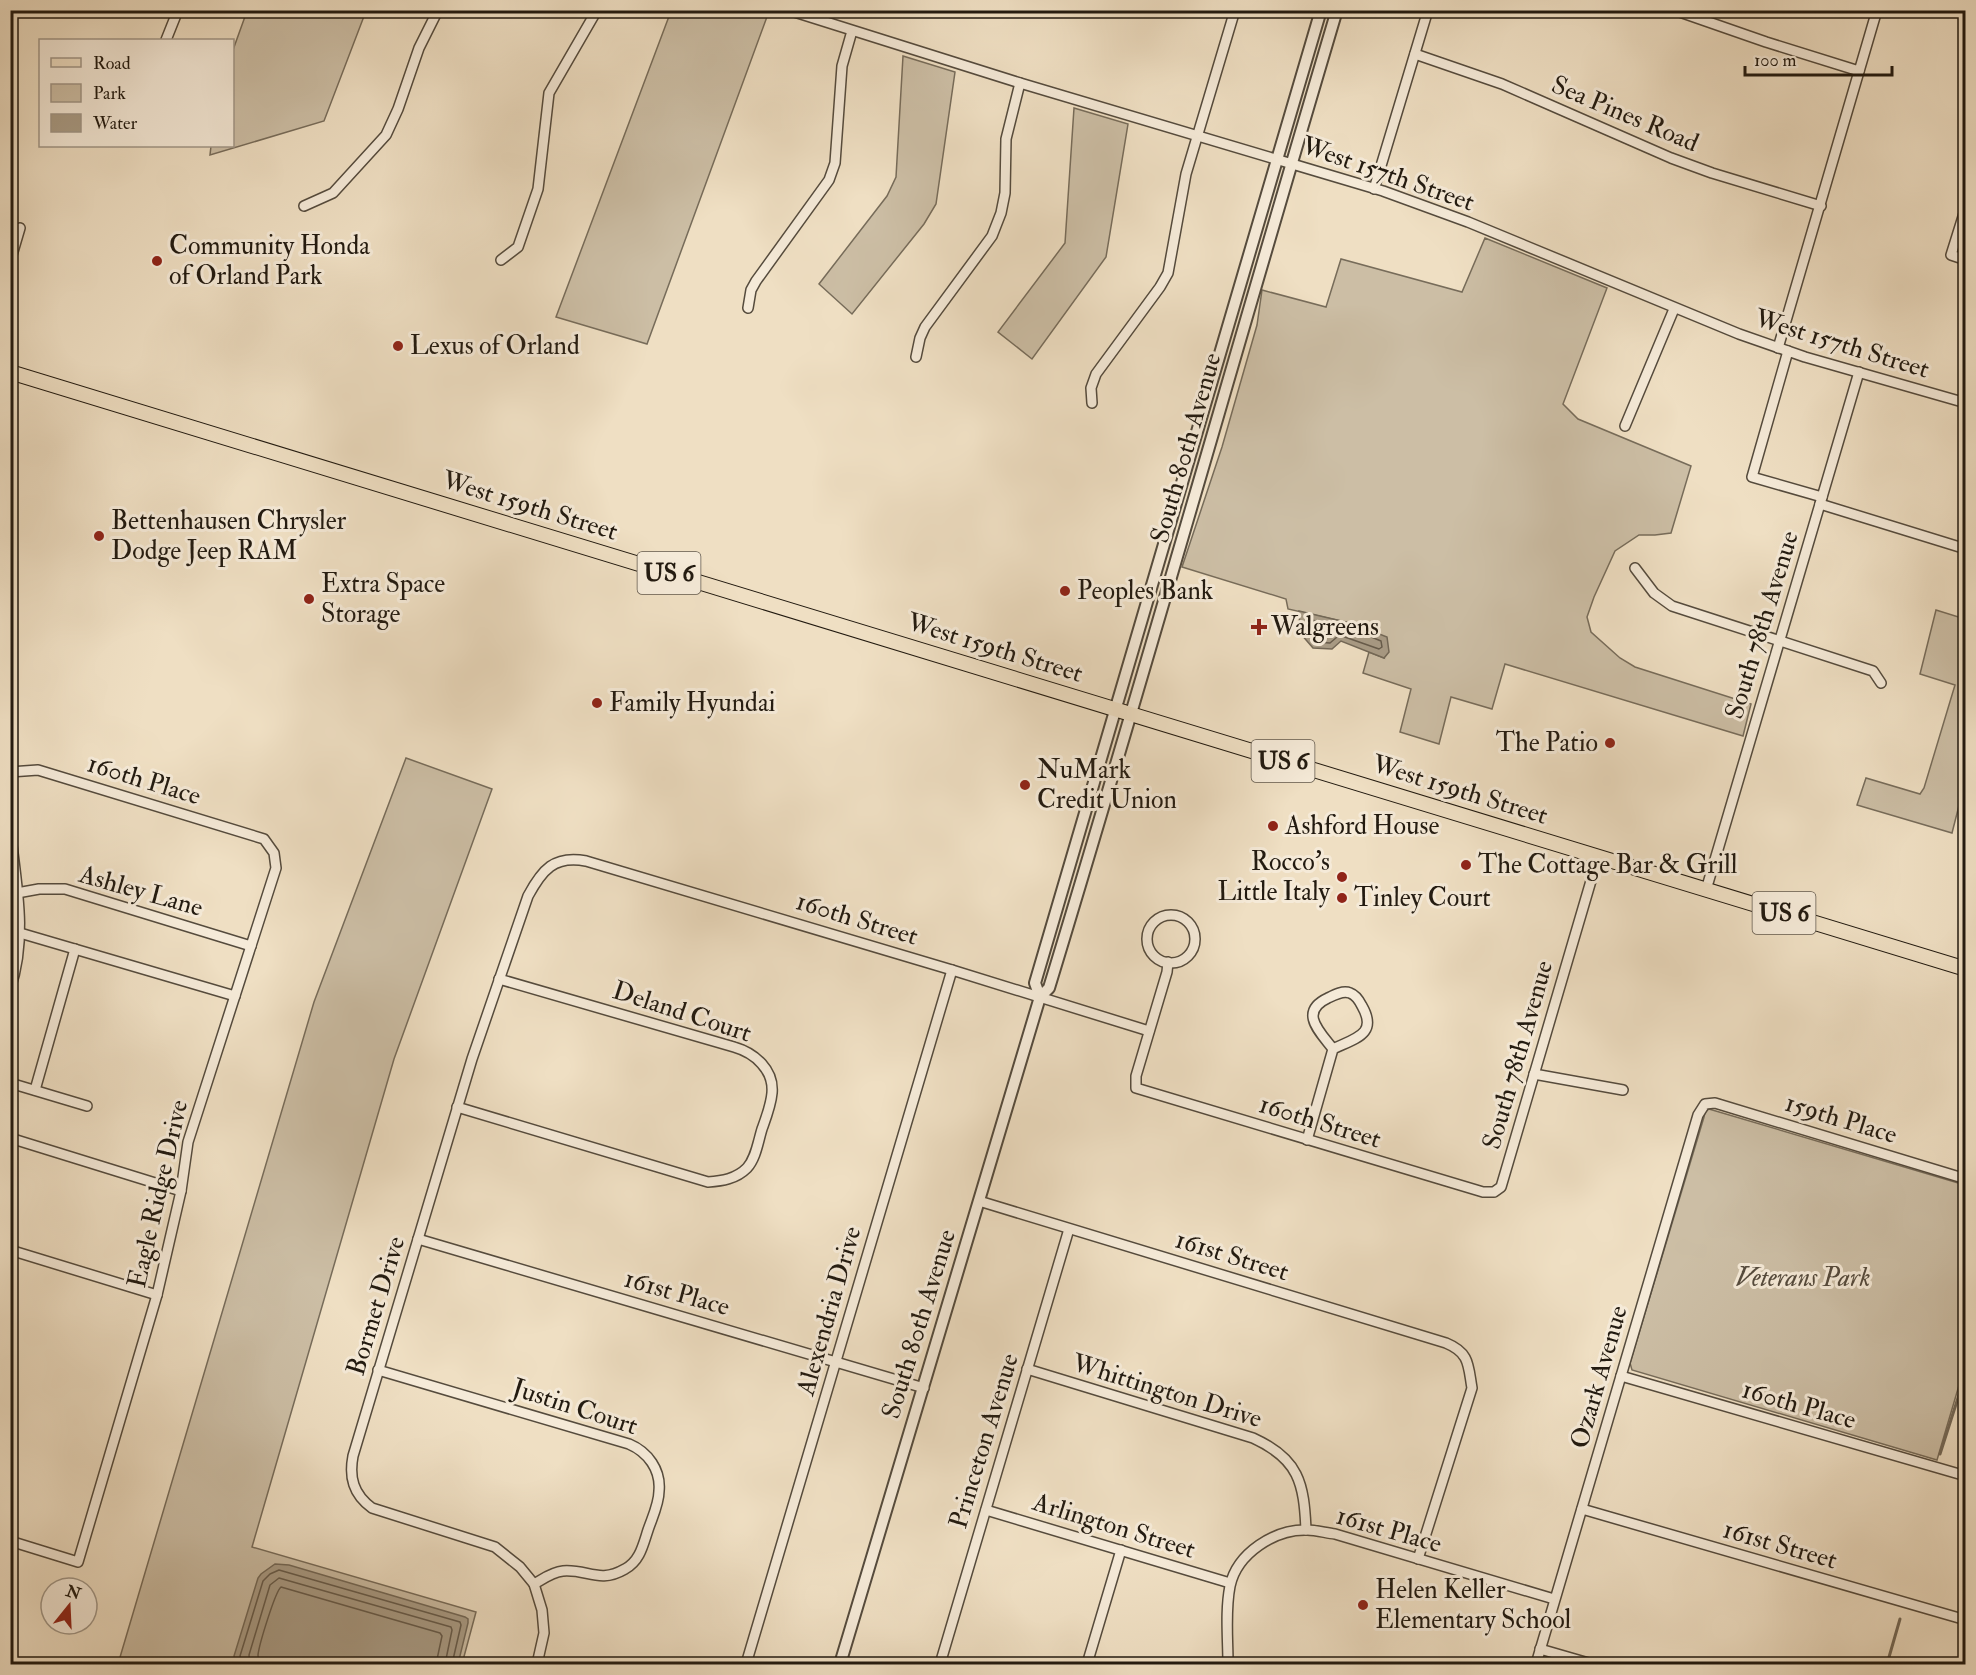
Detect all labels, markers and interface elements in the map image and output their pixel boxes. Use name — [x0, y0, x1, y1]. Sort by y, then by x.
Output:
legend — [39, 39, 234, 147]
scale bar — [1745, 39, 1892, 77]
text: 100 m — [1754, 49, 1797, 72]
text: Road — [93, 52, 131, 75]
street label: Sea Pines Road — [1547, 69, 1703, 159]
text: Park — [93, 82, 126, 105]
text: Water — [92, 112, 137, 135]
street label: West 157th Street — [1296, 129, 1479, 219]
place label: Community Honda of Orland Park — [169, 230, 370, 292]
marker: Community Honda of Orland Park — [150, 254, 164, 268]
street label: West 157th Street — [1750, 302, 1933, 386]
place label: Lexus of Orland — [410, 330, 580, 362]
marker: Lexus of Orland — [391, 339, 405, 353]
street label: South 80th Avenue — [1144, 349, 1228, 547]
street label: West 159th Street — [437, 464, 622, 548]
place label: Bettenhausen Chrysler Dodge Jeep RAM — [111, 505, 347, 568]
street label: South 78th Avenue — [1718, 527, 1806, 723]
marker: Bettenhausen Chrysler Dodge Jeep RAM — [92, 529, 106, 543]
road number: US 6 — [638, 552, 700, 594]
place label: Extra Space Storage — [321, 568, 445, 630]
place label: Peoples Bank — [1077, 575, 1214, 608]
marker: Peoples Bank — [1058, 584, 1072, 598]
marker: Extra Space Storage — [302, 592, 316, 606]
street label: West 159th Street — [902, 606, 1087, 690]
place label: Walgreens — [1270, 611, 1379, 643]
marker: Walgreens — [1252, 620, 1266, 634]
place label: Family Hyundai — [609, 687, 776, 719]
marker: Family Hyundai — [590, 696, 604, 710]
place label: The Patio — [1496, 727, 1598, 759]
marker: The Patio — [1603, 736, 1617, 750]
road number: US 6 — [1252, 740, 1314, 782]
street label: 160th Place — [83, 748, 205, 812]
street label: West 159th Street — [1367, 748, 1552, 832]
place label: NuMark Credit Union — [1037, 754, 1177, 816]
marker: NuMark Credit Union — [1018, 778, 1032, 792]
place label: Ashford House — [1284, 810, 1439, 842]
marker: Ashford House — [1266, 819, 1280, 833]
place label: Rocco's Little Italy — [1217, 846, 1331, 908]
place label: The Cottage Bar & Grill — [1478, 849, 1738, 881]
street label: Ashley Lane — [75, 858, 207, 924]
marker: The Cottage Bar & Grill — [1459, 858, 1473, 872]
marker: Rocco's Little Italy — [1335, 870, 1349, 884]
place label: Tinley Court — [1354, 882, 1491, 914]
street label: 160th Street — [792, 885, 922, 953]
marker: Tinley Court — [1335, 891, 1349, 905]
road number: US 6 — [1752, 892, 1816, 934]
street label: South 78th Avenue — [1476, 957, 1560, 1153]
street label: Deland Court — [609, 975, 755, 1049]
street label: 159th Place — [1781, 1087, 1901, 1151]
street label: 160th Street — [1255, 1088, 1385, 1156]
street label: Eagle Ridge Drive — [121, 1097, 195, 1291]
street label: Alexendria Drive — [789, 1223, 868, 1400]
street label: 161st Street — [1171, 1224, 1293, 1288]
street label: South 80th Avenue — [875, 1225, 963, 1423]
street label: Bormet Drive — [340, 1233, 412, 1379]
park label: Veterans Park — [1736, 1262, 1870, 1294]
street label: 161st Place — [621, 1263, 734, 1323]
street label: Ozark Avenue — [1563, 1302, 1635, 1452]
street label: Whittington Drive — [1067, 1347, 1266, 1435]
street label: Princeton Avenue — [942, 1350, 1026, 1532]
street label: Justin Court — [507, 1371, 642, 1442]
street label: 160th Place — [1738, 1373, 1860, 1437]
street label: Arlington Street — [1028, 1486, 1199, 1566]
street label: 161st Place — [1333, 1500, 1446, 1560]
street label: 161st Street — [1719, 1514, 1841, 1576]
place label: Helen Keller Elementary School — [1375, 1574, 1572, 1636]
north arrow — [39, 1576, 99, 1636]
text: N — [62, 1581, 84, 1605]
marker: Helen Keller Elementary School — [1356, 1598, 1370, 1612]

